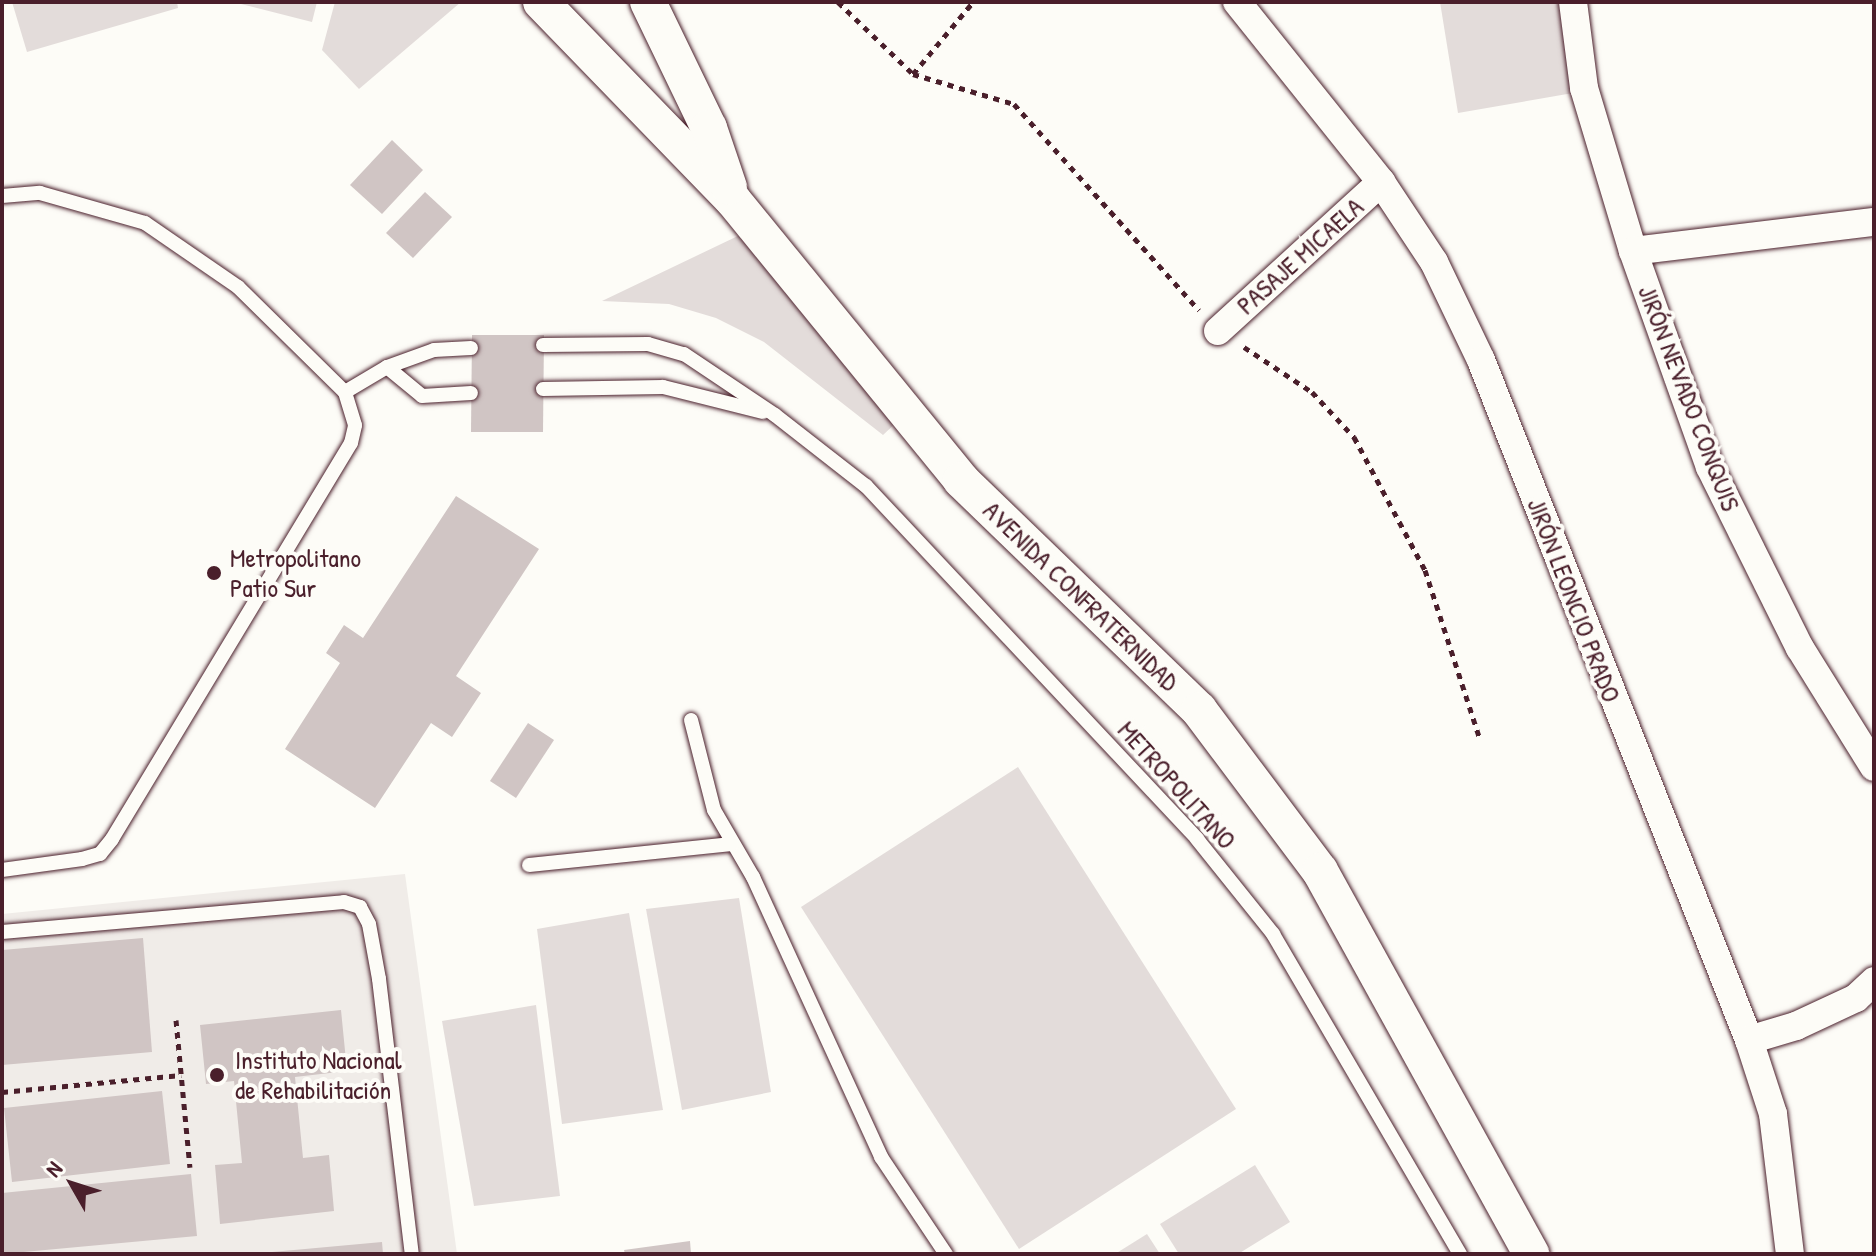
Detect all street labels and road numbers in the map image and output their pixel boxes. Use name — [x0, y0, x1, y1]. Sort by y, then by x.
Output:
street label: PASAJE MICAELA — [1230, 191, 1370, 321]
street label: JIRÓN NEVADO CONQUIS — [1632, 281, 1746, 515]
street label: JIRÓN LEONCIO PRADO — [1521, 494, 1627, 706]
street label: AVENIDA CONFRATERNIDAD — [977, 495, 1185, 697]
street label: METROPOLITANO — [1111, 715, 1243, 855]

